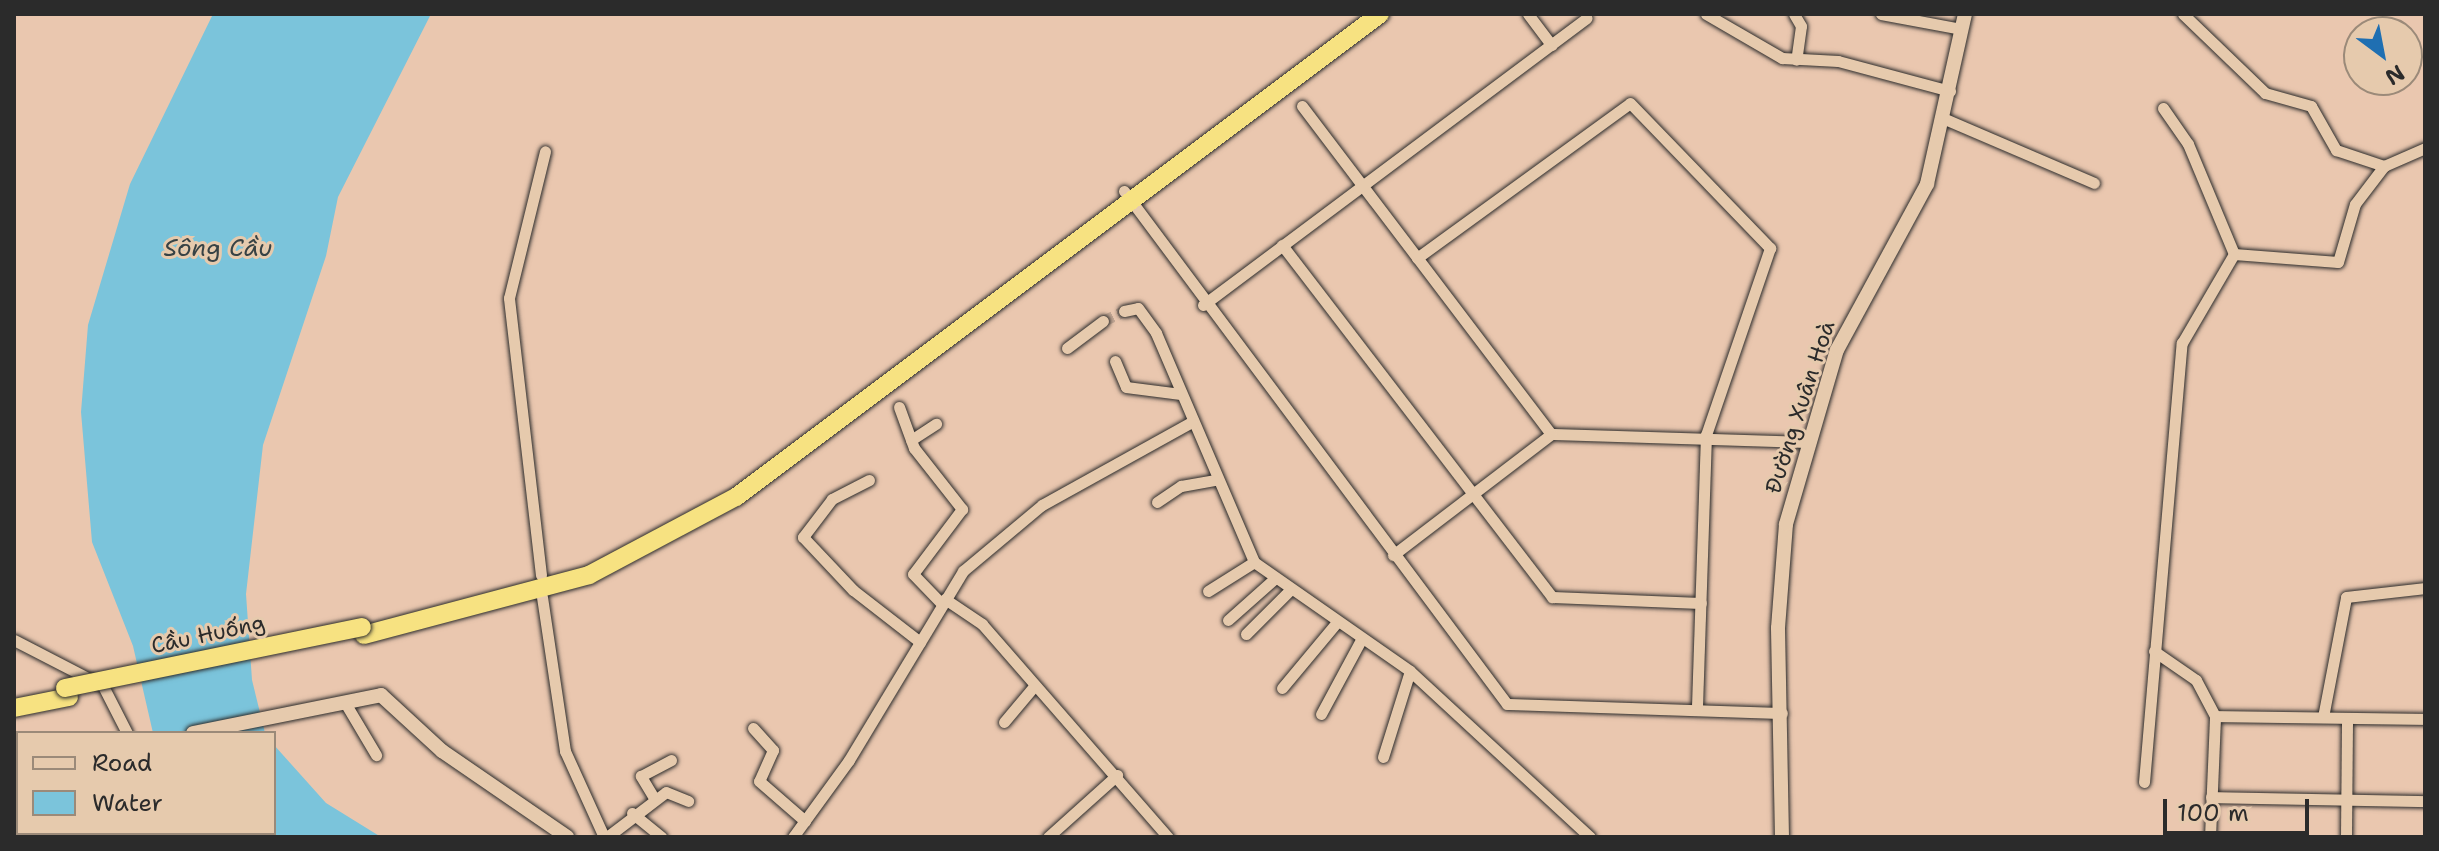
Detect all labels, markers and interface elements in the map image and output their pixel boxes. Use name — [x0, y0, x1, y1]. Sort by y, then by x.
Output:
north arrow — [2343, 16, 2423, 96]
text: N — [2380, 58, 2410, 92]
water label: Sông Cầu — [164, 235, 272, 263]
street label: Đường Xuân Hoà — [1760, 317, 1840, 497]
street label: Cầu Huống — [149, 609, 267, 659]
legend — [16, 731, 276, 835]
text: Road — [92, 747, 152, 779]
scale bar — [2167, 783, 2313, 833]
text: Water — [92, 787, 163, 819]
text: 100 m — [2177, 797, 2249, 829]

